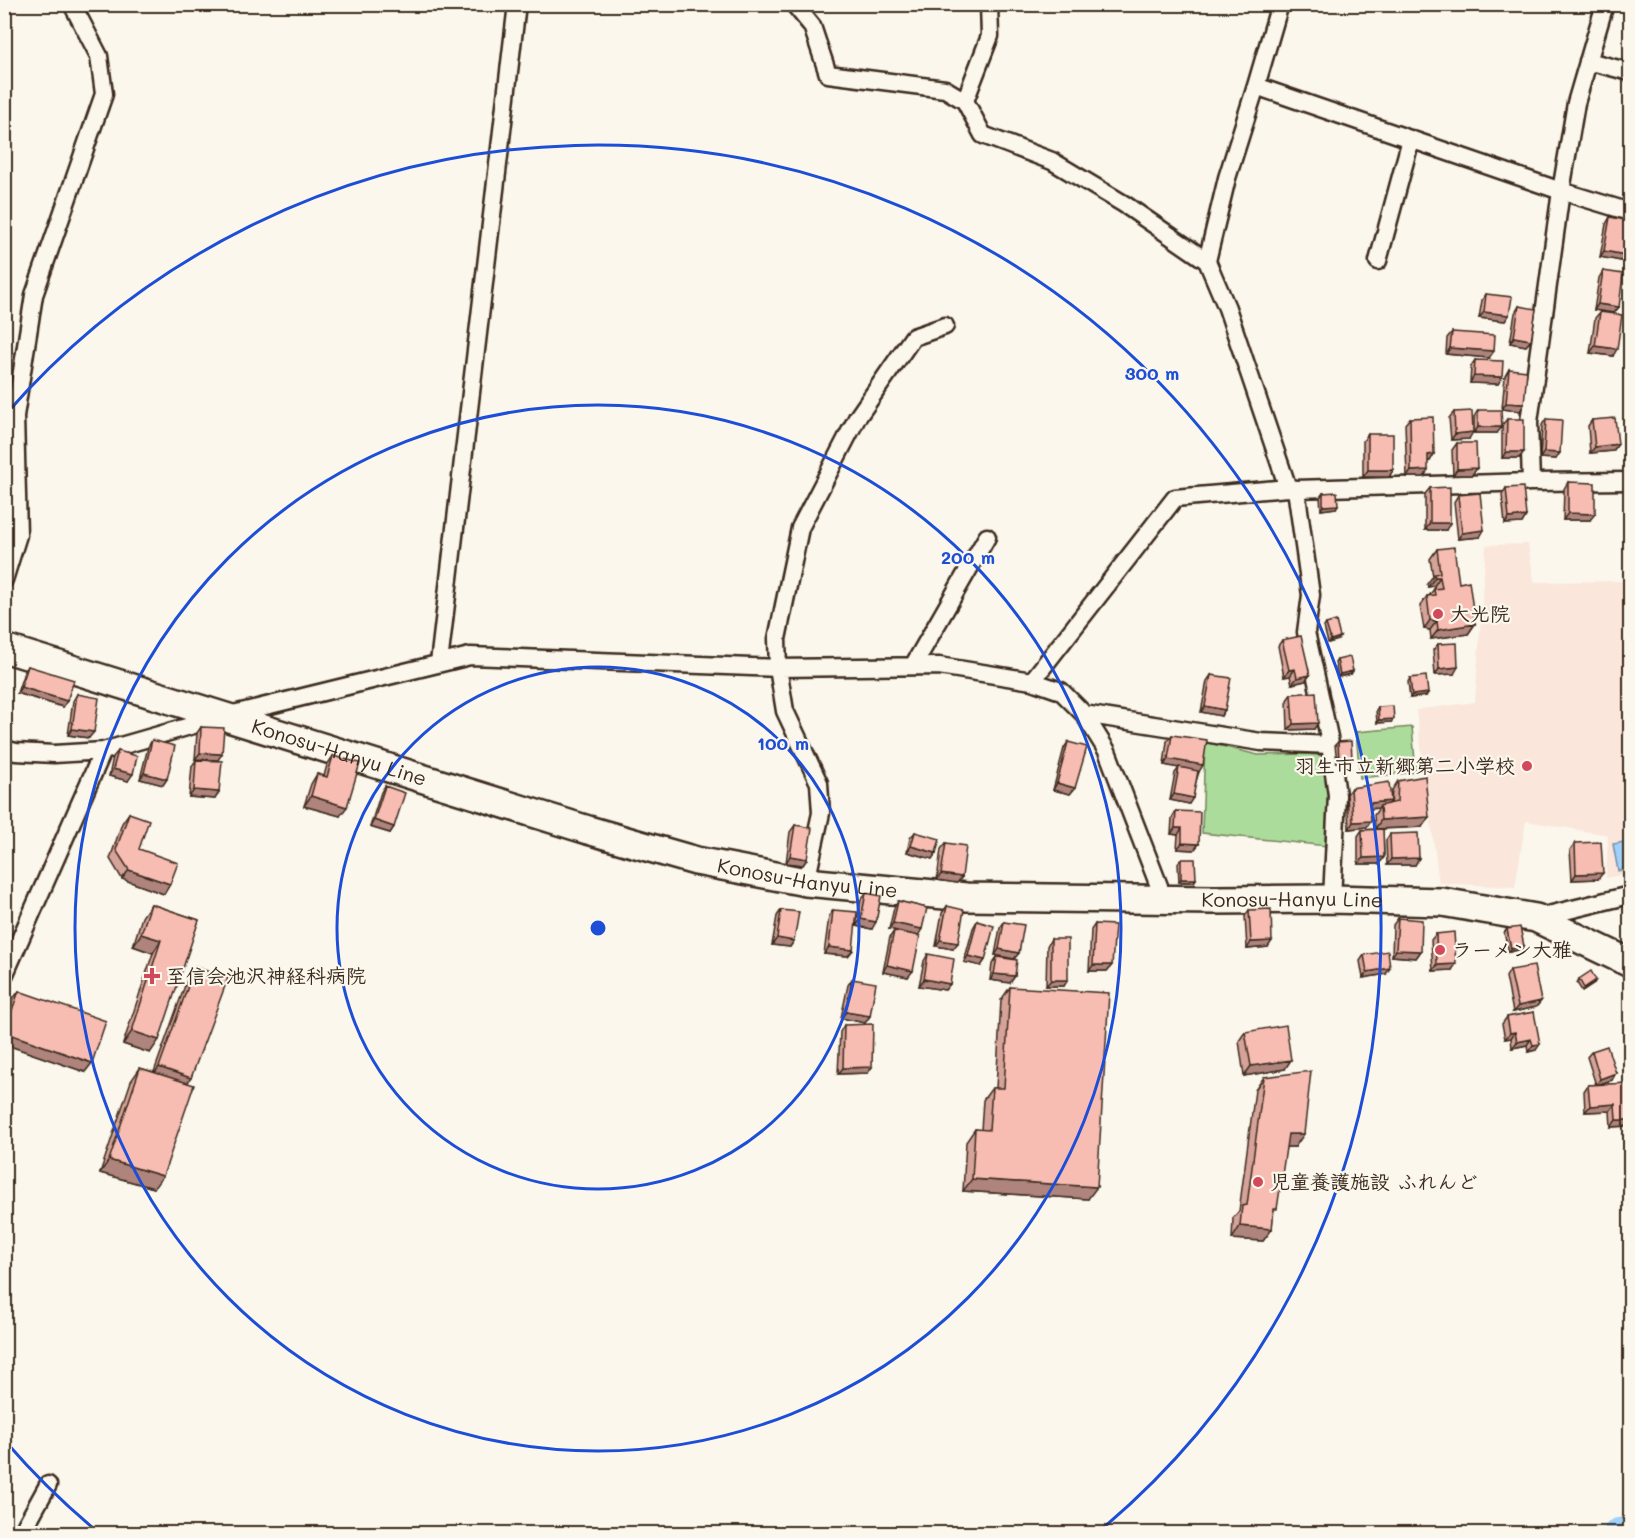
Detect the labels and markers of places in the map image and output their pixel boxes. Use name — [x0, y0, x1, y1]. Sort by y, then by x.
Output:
place label: 大光院 — [1450, 600, 1510, 626]
marker: 大光院 — [1431, 607, 1445, 621]
place label: 羽生市立新郷第二小学校 — [1295, 752, 1515, 778]
marker: 羽生市立新郷第二小学校 — [1520, 759, 1534, 773]
centre of rings — [588, 918, 608, 938]
place label: ラーメン大雅 — [1452, 936, 1572, 962]
marker: ラーメン大雅 — [1433, 943, 1447, 957]
place label: 至信会池沢神経科病院 — [166, 962, 366, 988]
marker: 至信会池沢神経科病院 — [143, 967, 161, 985]
place label: 児童養護施設 ふれんど — [1270, 1168, 1477, 1194]
marker: 児童養護施設 ふれんど — [1251, 1175, 1265, 1189]

